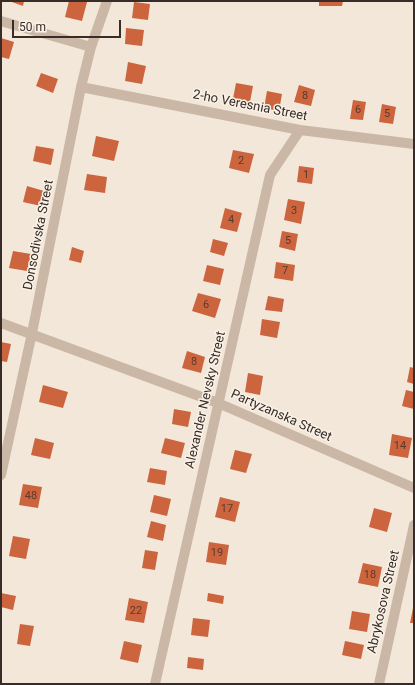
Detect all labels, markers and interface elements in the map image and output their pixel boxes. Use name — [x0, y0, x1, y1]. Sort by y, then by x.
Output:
scale bar — [14, 12, 123, 38]
text: 50 m — [19, 20, 46, 34]
street label: 2-ho Veresnia Street — [191, 87, 309, 125]
house number: 8 — [302, 89, 308, 103]
house number: 6 — [355, 103, 361, 117]
house number: 5 — [384, 107, 390, 121]
house number: 2 — [238, 154, 244, 168]
house number: 1 — [303, 168, 309, 182]
street label: Donsodivska Street — [21, 179, 57, 291]
house number: 3 — [291, 204, 297, 218]
house number: 4 — [228, 213, 234, 227]
house number: 5 — [285, 234, 291, 248]
house number: 7 — [282, 264, 288, 278]
house number: 6 — [203, 298, 209, 312]
street label: Alexander Nevsky Street — [183, 330, 229, 470]
house number: 8 — [191, 355, 197, 369]
street label: Partyzanska Street — [228, 387, 334, 445]
house number: 14 — [394, 439, 406, 453]
house number: 48 — [25, 489, 37, 503]
house number: 17 — [221, 502, 233, 516]
house number: 19 — [211, 546, 223, 560]
street label: Abrykosova Street — [365, 549, 403, 655]
house number: 18 — [364, 568, 376, 582]
house number: 22 — [130, 604, 142, 618]

